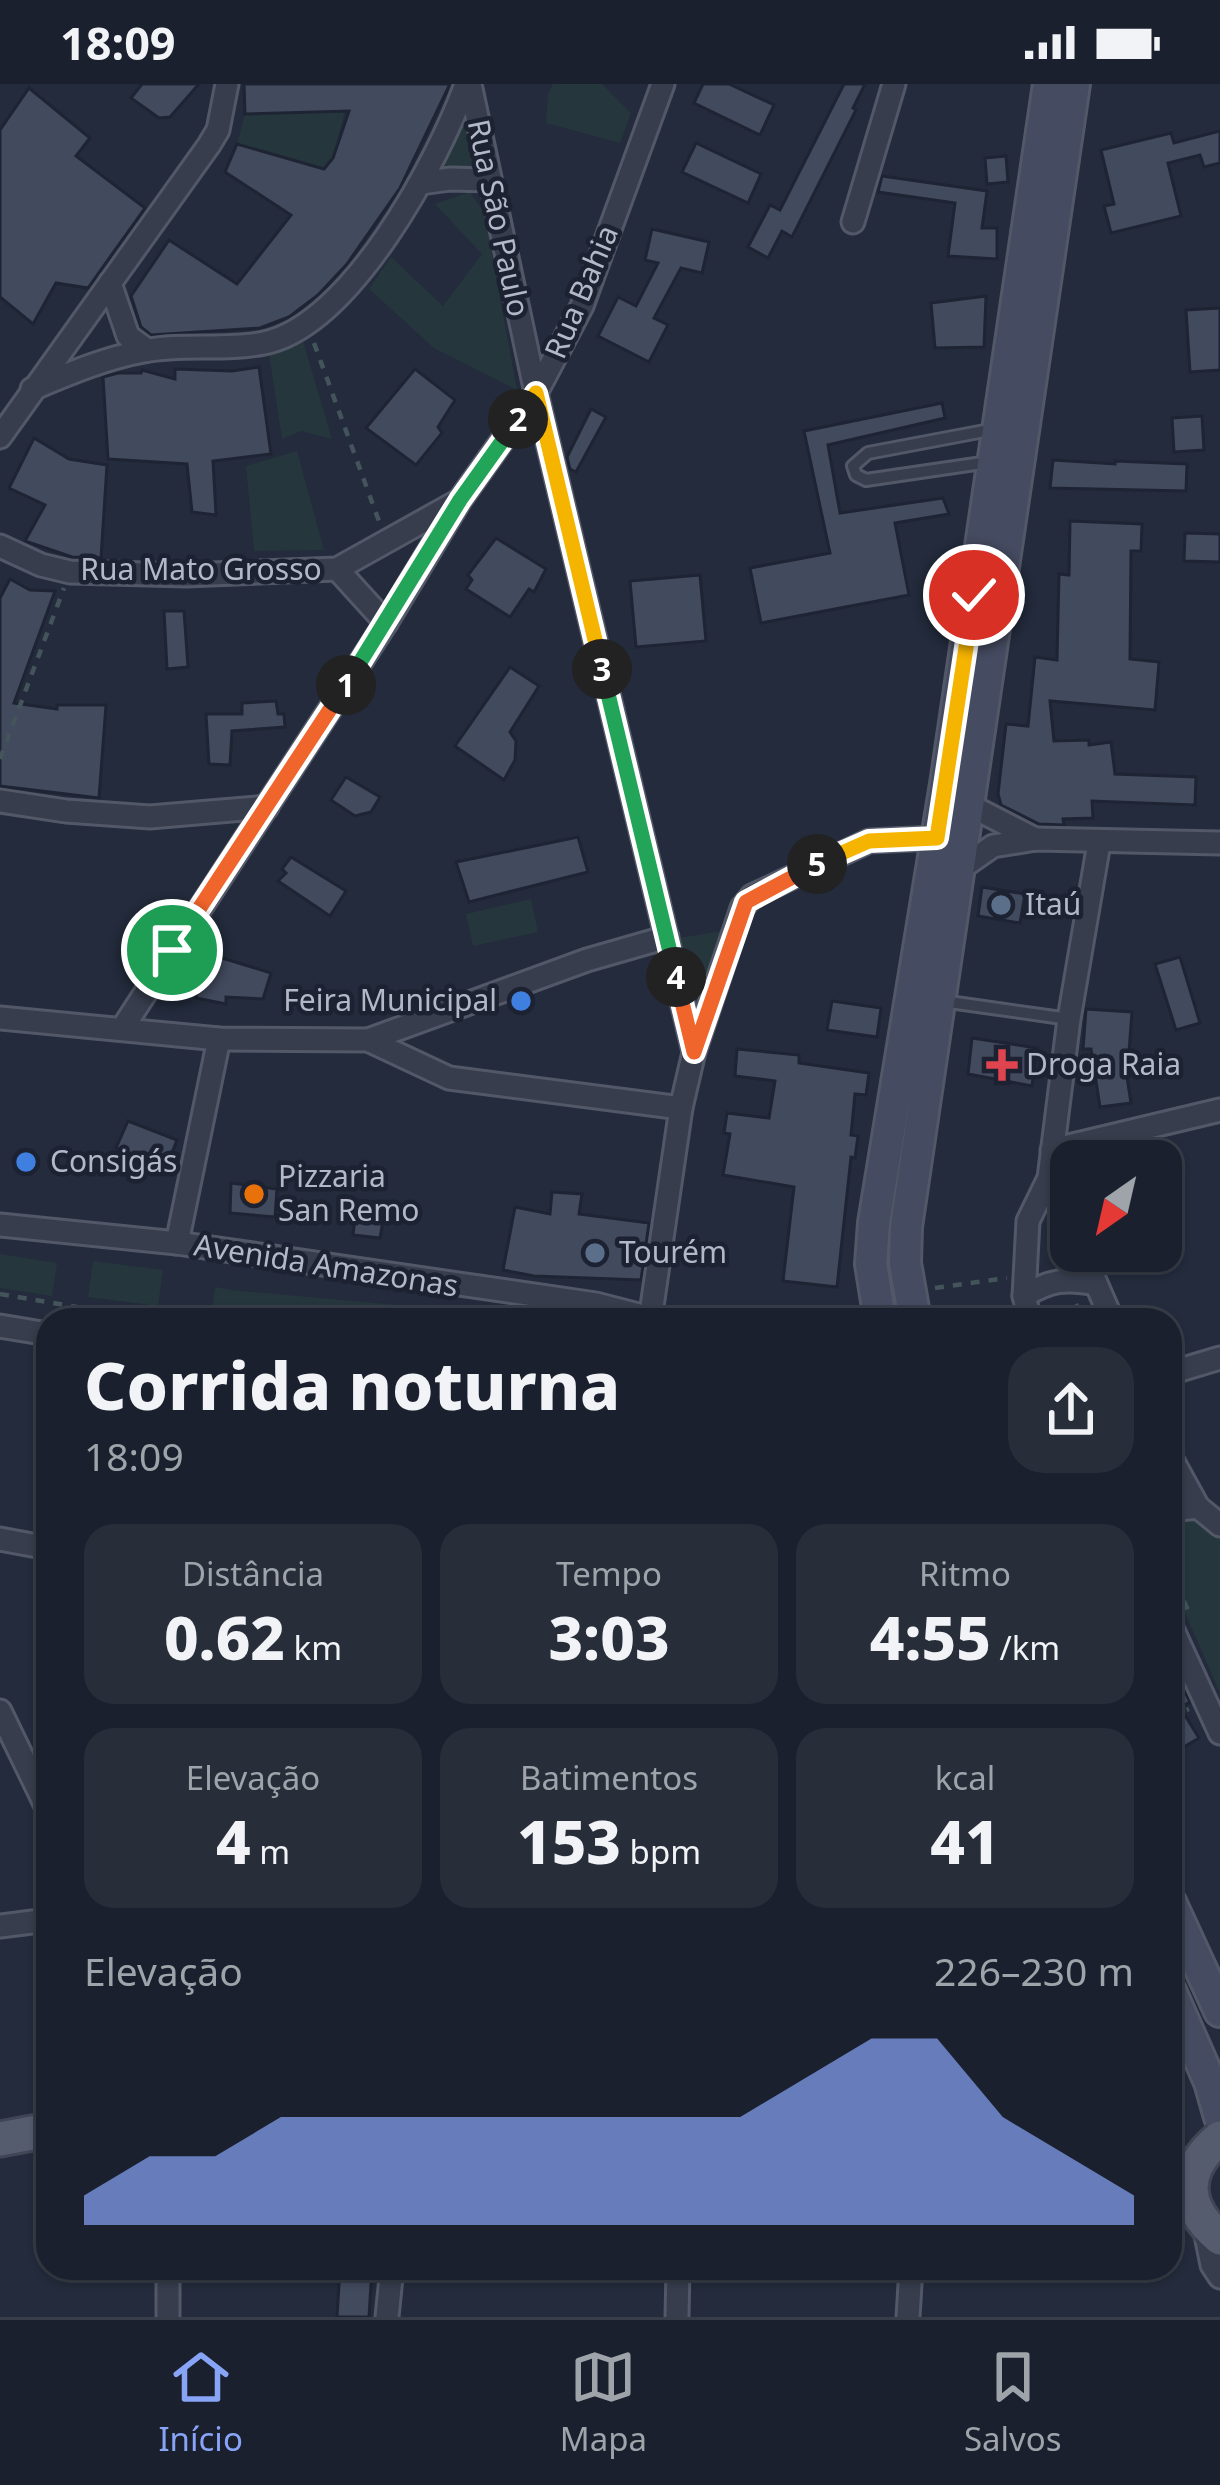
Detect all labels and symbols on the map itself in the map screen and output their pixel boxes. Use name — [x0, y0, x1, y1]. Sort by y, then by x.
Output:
street label: Rua São Paulo — [459, 115, 540, 320]
street label: Rua Bahia — [534, 218, 627, 364]
pin: 2 — [488, 389, 548, 449]
pin — [923, 544, 1025, 646]
street label: Rua Mato Grosso — [80, 548, 322, 589]
pin: 3 — [572, 639, 632, 699]
pin: 1 — [316, 655, 376, 715]
pin: 5 — [787, 834, 847, 894]
place label: Itaú — [1025, 883, 1081, 924]
marker: Itaú — [988, 892, 1014, 918]
pin — [121, 899, 223, 1001]
pin: 4 — [646, 947, 706, 1007]
place label: Feira Municipal — [283, 979, 497, 1020]
marker: Feira Municipal — [508, 988, 534, 1014]
place label: Droga Raia — [1026, 1043, 1181, 1084]
marker: Droga Raia — [989, 1052, 1015, 1078]
place label: Consigás — [50, 1140, 177, 1181]
north arrow — [1050, 1140, 1182, 1272]
marker: Consigás — [13, 1149, 39, 1175]
place label: Pizzaria San Remo — [278, 1155, 419, 1230]
marker: Pizzaria San Remo — [241, 1181, 267, 1207]
street label: Avenida Amazonas — [191, 1223, 461, 1306]
place label: Tourém — [619, 1231, 727, 1272]
marker: Tourém — [582, 1240, 608, 1266]

